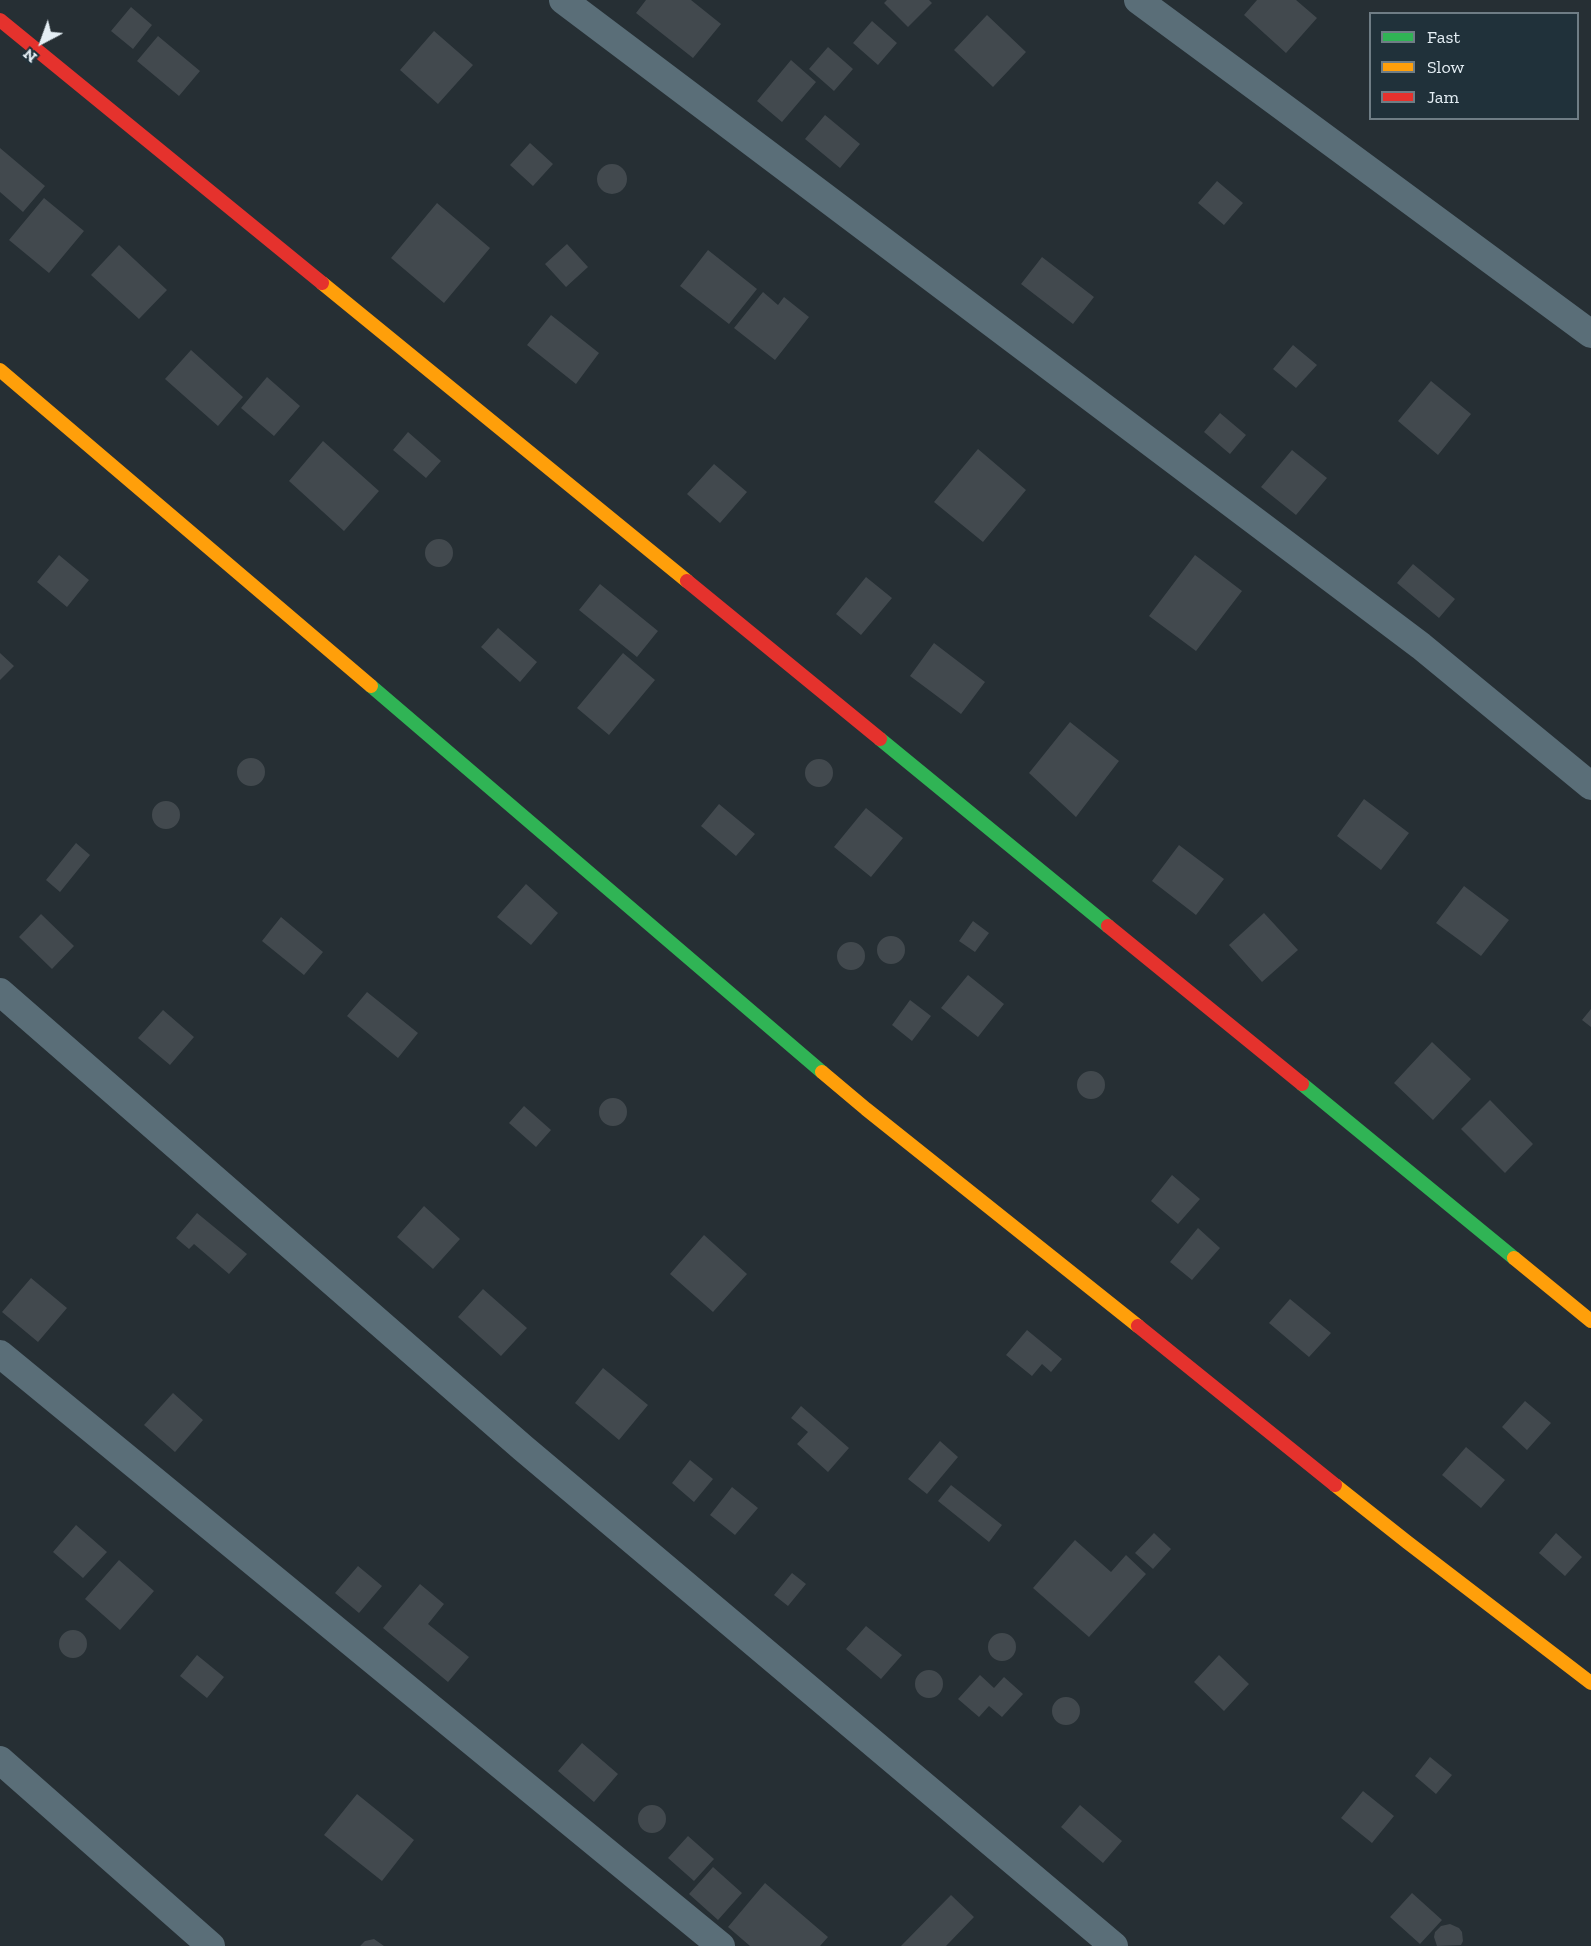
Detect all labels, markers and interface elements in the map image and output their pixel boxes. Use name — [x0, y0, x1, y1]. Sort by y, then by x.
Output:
north arrow — [12, 12, 72, 72]
legend — [1369, 12, 1579, 120]
text: Fast — [1427, 26, 1460, 48]
text: N — [19, 45, 41, 67]
text: Slow — [1427, 56, 1464, 78]
text: Jam — [1427, 86, 1459, 108]

